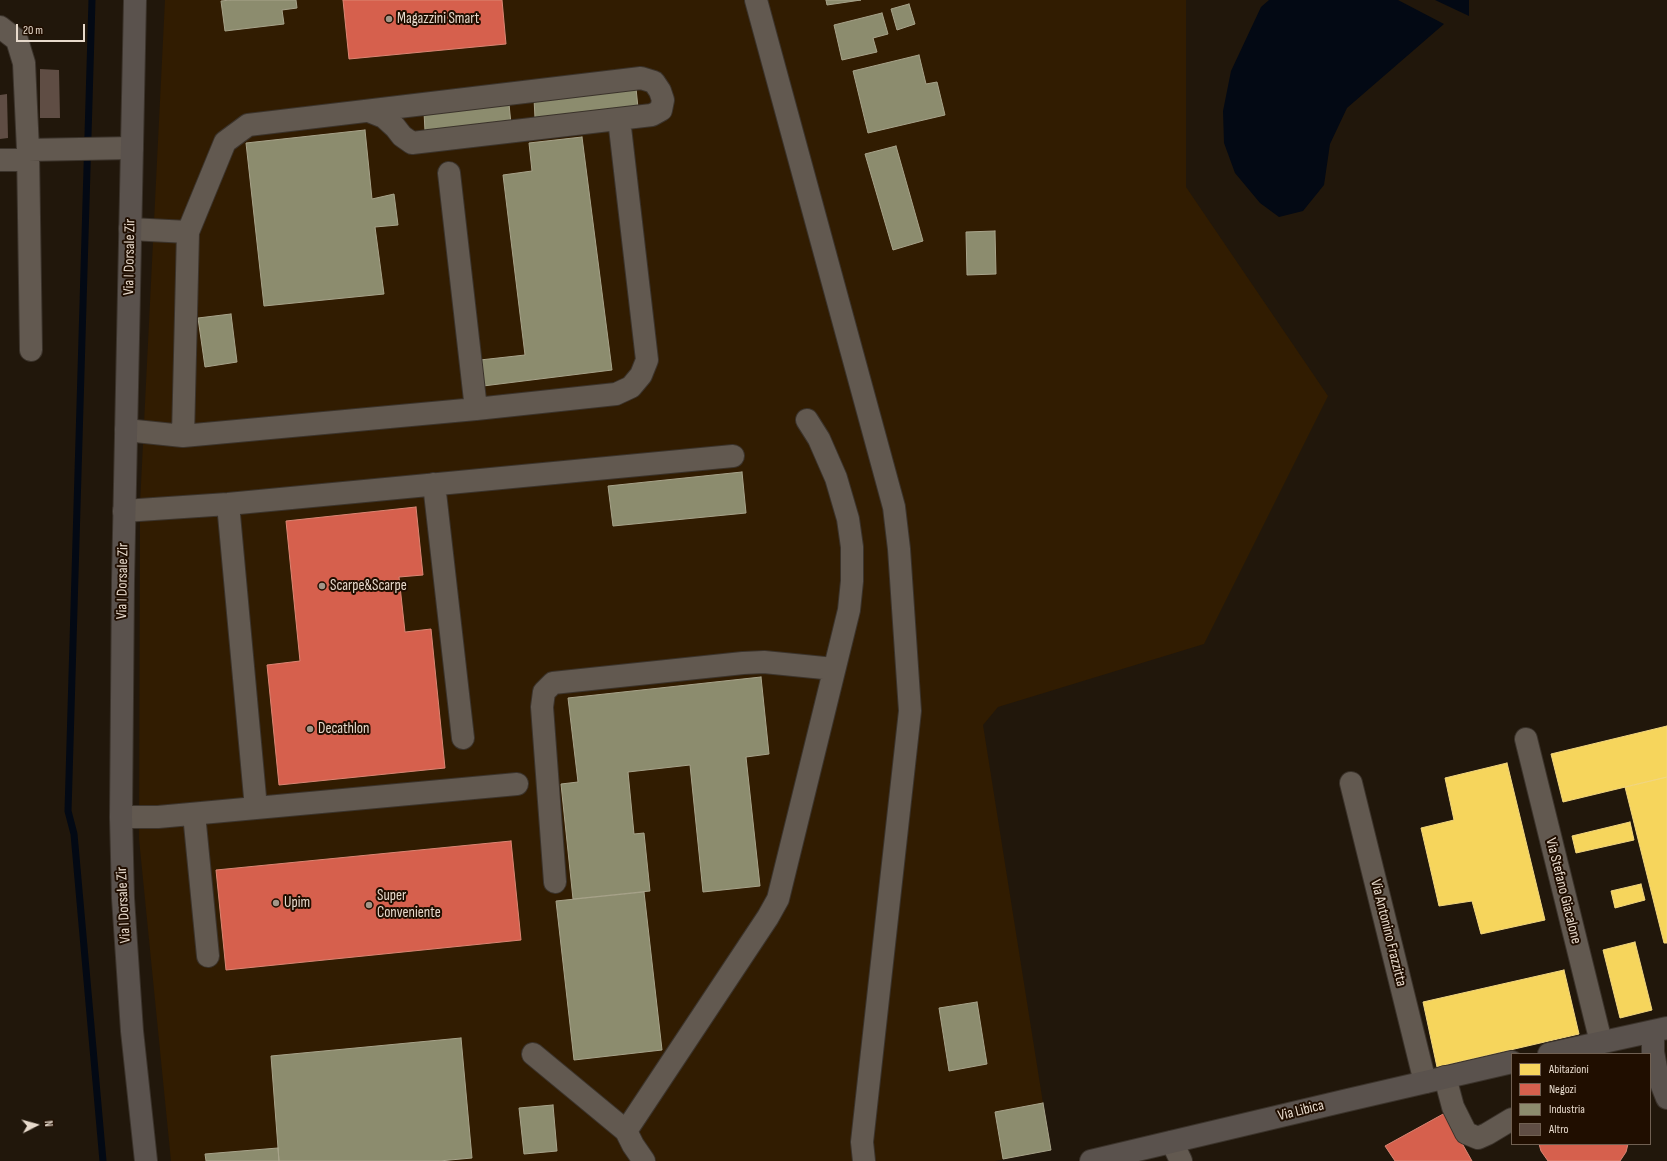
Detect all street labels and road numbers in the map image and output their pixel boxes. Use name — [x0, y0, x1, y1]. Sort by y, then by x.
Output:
street label: Via I Dorsale Zir — [120, 219, 140, 295]
street label: Via I Dorsale Zir — [113, 543, 133, 619]
street label: Via Stefano Giacalone — [1541, 836, 1585, 946]
street label: Via I Dorsale Zir — [113, 866, 135, 944]
street label: Via Antonino Frazzitta — [1366, 878, 1410, 988]
street label: Via Libica — [1276, 1097, 1326, 1125]

